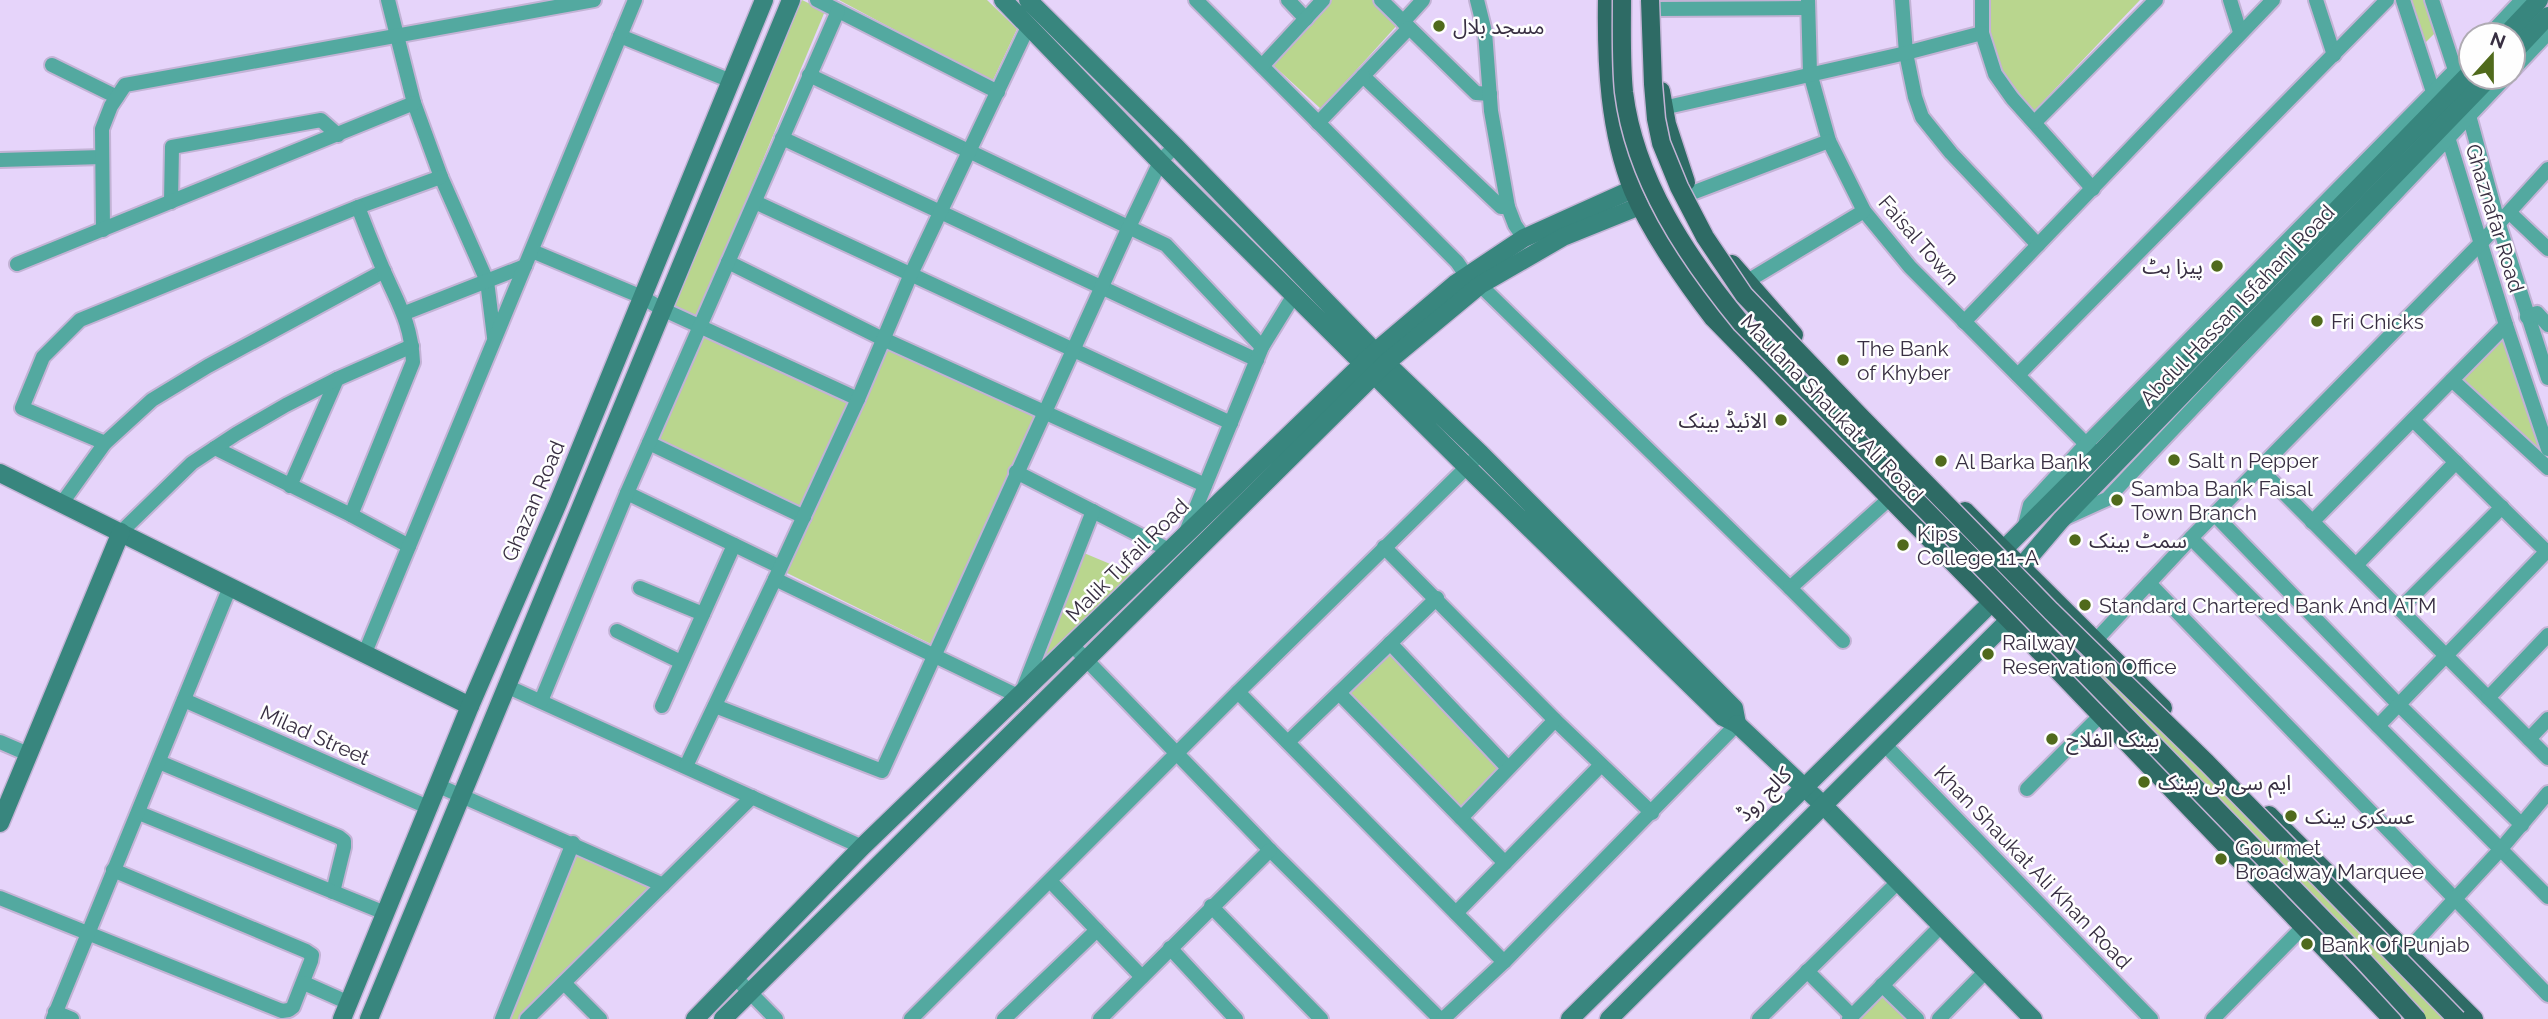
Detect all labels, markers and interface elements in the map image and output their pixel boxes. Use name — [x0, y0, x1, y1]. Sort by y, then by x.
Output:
place label: مسجد بلال — [1453, 14, 1545, 39]
marker: مسجد بلال — [1431, 18, 1447, 34]
north arrow — [2457, 21, 2527, 91]
text: N — [2487, 27, 2509, 53]
street label: Ghaznafar Road — [2461, 141, 2529, 295]
street label: Faisal Town — [1873, 190, 1965, 290]
street label: Abdul Hassan Isfahani Road — [2135, 200, 2339, 410]
place label: پیزا ہٹ — [2142, 254, 2203, 280]
marker: پیزا ہٹ — [2209, 258, 2225, 274]
street label: Maulana Shaukat Ali Road — [1736, 309, 1928, 507]
place label: Fri Chicks — [2331, 309, 2424, 334]
marker: Fri Chicks — [2309, 313, 2325, 329]
place label: The Bank of Khyber — [1857, 336, 1951, 385]
marker: The Bank of Khyber — [1835, 352, 1851, 368]
place label: الائیڈ بینک — [1679, 408, 1767, 433]
marker: الائیڈ بینک — [1773, 412, 1789, 428]
street label: Ghazan Road — [496, 437, 570, 565]
place label: Salt n Pepper — [2188, 448, 2319, 473]
place label: Al Barka Bank — [1955, 449, 2089, 474]
marker: Salt n Pepper — [2166, 452, 2182, 468]
marker: Al Barka Bank — [1933, 453, 1949, 469]
place label: Samba Bank Faisal Town Branch — [2131, 476, 2313, 525]
marker: Samba Bank Faisal Town Branch — [2109, 492, 2125, 508]
street label: Malik Tufail Road — [1060, 493, 1194, 627]
place label: Kips College 11-A — [1917, 521, 2039, 570]
place label: سمٹ بینک — [2089, 528, 2187, 553]
marker: سمٹ بینک — [2067, 532, 2083, 548]
marker: Kips College 11-A — [1895, 537, 1911, 553]
place label: Standard Chartered Bank And ATM — [2099, 593, 2436, 618]
marker: Standard Chartered Bank And ATM — [2077, 597, 2093, 613]
place label: Railway Reservation Office — [2002, 630, 2176, 679]
marker: Railway Reservation Office — [1980, 646, 1996, 662]
street label: Milad Street — [257, 700, 373, 770]
place label: بینک الفلاح — [2066, 727, 2159, 755]
marker: بینک الفلاح — [2044, 731, 2060, 747]
street label: Khan Shaukat Ali Khan Road — [1929, 760, 2137, 974]
street label: کالج روڈ — [1732, 761, 1799, 828]
place label: ایم سی بی بینک — [2158, 770, 2291, 798]
marker: ایم سی بی بینک — [2136, 774, 2152, 790]
place label: عسکری بینک — [2305, 804, 2415, 829]
marker: عسکری بینک — [2283, 808, 2299, 824]
place label: Gourmet Broadway Marquee — [2235, 835, 2424, 884]
marker: Gourmet Broadway Marquee — [2213, 851, 2229, 867]
place label: Bank Of Punjab — [2321, 932, 2470, 957]
marker: Bank Of Punjab — [2299, 936, 2315, 952]

